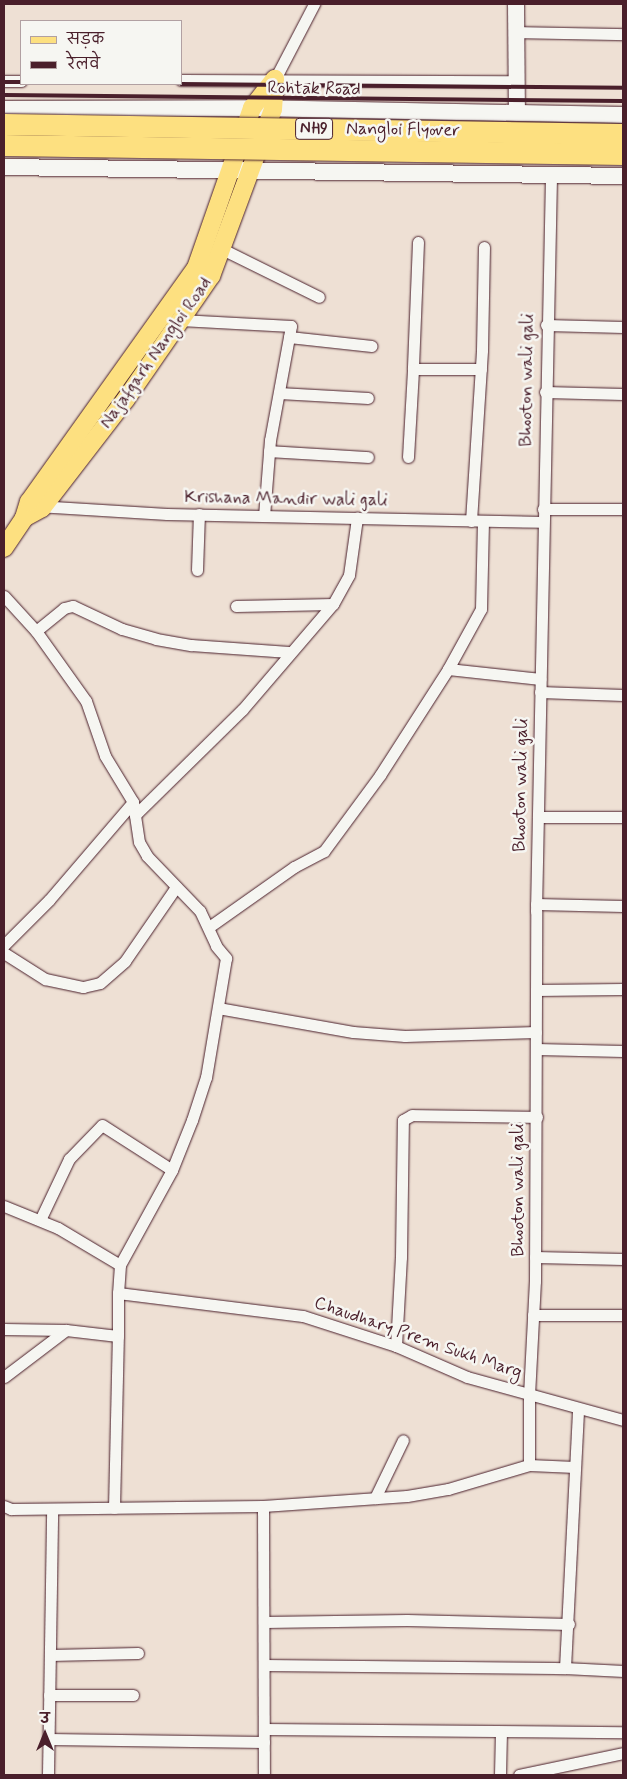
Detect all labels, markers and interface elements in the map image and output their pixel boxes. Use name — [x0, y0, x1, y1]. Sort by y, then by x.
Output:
legend — [20, 20, 182, 85]
text: सड़क — [67, 30, 104, 50]
text: रेलवे — [67, 55, 100, 75]
street label: Rohtak Road — [267, 77, 361, 101]
road number: NH9 — [294, 116, 334, 142]
street label: Nangloi Flyover — [346, 118, 460, 142]
street label: Najafgarh Nangloi Road — [96, 273, 216, 433]
street label: Bhooton wali gali — [515, 315, 539, 445]
street label: Krishana Mandir wali gali — [187, 486, 385, 512]
street label: Bhooton wali gali — [509, 720, 533, 850]
street label: Bhooton wali gali — [507, 1125, 529, 1255]
street label: Chaudhary Prem Sukh Marg — [310, 1292, 526, 1384]
north arrow — [20, 1709, 70, 1759]
text: उ — [40, 1710, 50, 1728]

